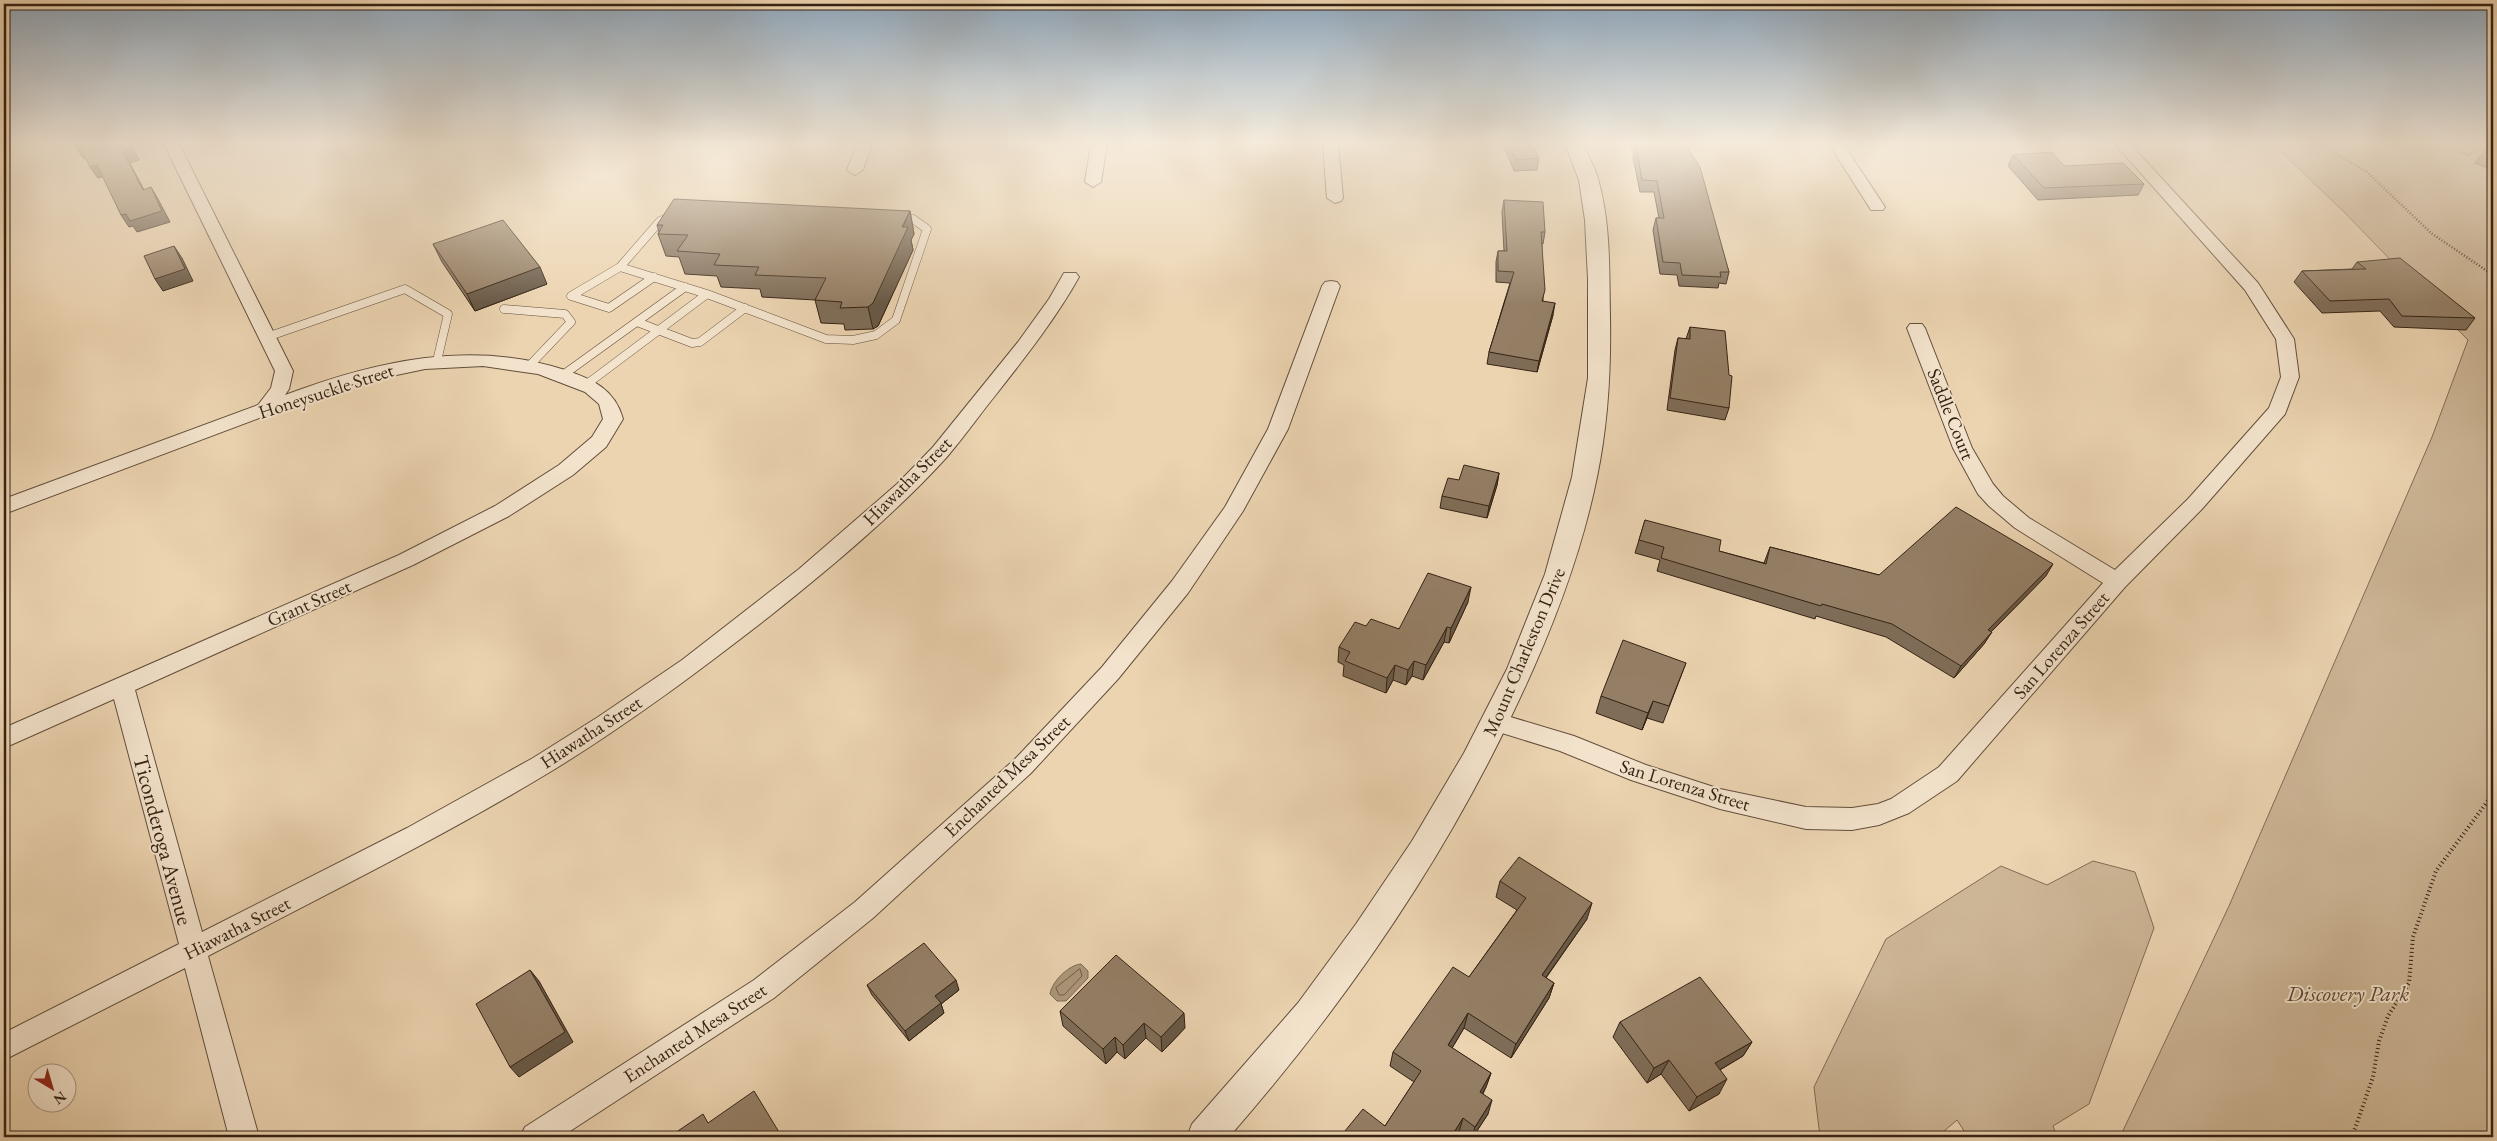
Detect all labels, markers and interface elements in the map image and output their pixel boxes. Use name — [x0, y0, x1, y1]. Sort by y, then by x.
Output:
street label: Honeysuckle Street — [255, 357, 397, 425]
street label: Saddle Court — [1921, 365, 1981, 464]
street label: Hiawatha Street — [857, 431, 957, 531]
street label: Mount Charleston Drive — [1477, 564, 1571, 740]
street label: Grant Street — [263, 573, 355, 633]
street label: San Lorenza Street — [2007, 586, 2115, 704]
street label: Hiawatha Street — [535, 690, 647, 774]
street label: Enchanted Mesa Street — [939, 709, 1075, 843]
street label: Ticonderoga Avenue — [126, 752, 200, 929]
street label: San Lorenza Street — [1617, 753, 1753, 817]
street label: Hiawatha Street — [179, 890, 295, 966]
street label: Enchanted Mesa Street — [619, 977, 771, 1089]
park label: Discovery Park — [2286, 979, 2409, 1008]
north arrow — [28, 1064, 78, 1114]
text: N — [49, 1088, 70, 1109]

